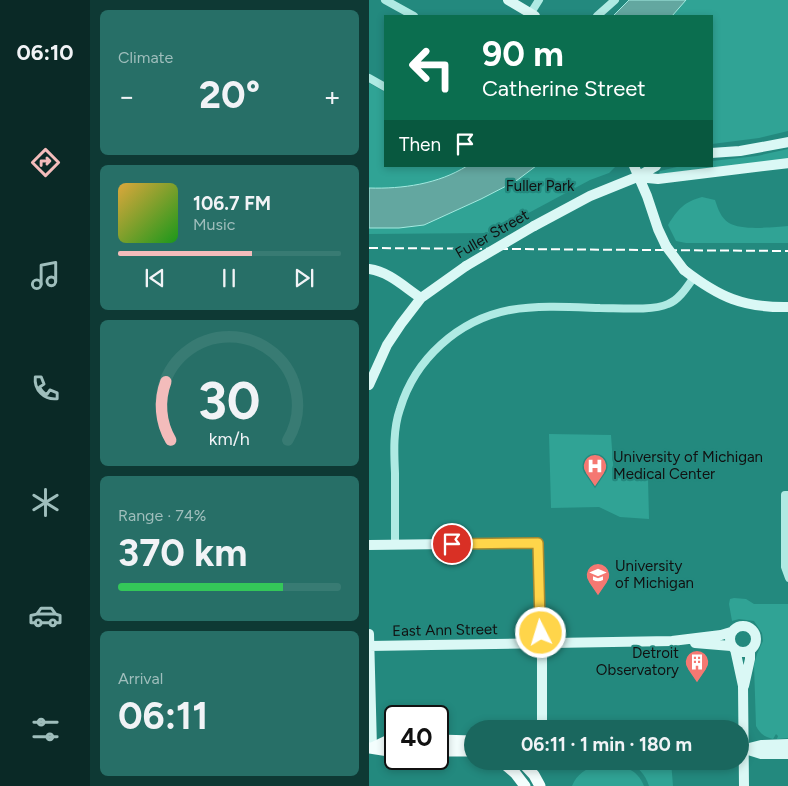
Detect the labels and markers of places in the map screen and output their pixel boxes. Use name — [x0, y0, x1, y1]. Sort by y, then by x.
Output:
place label: University of Michigan Medical Center — [613, 448, 763, 483]
hospital icon: University of Michigan Medical Center — [582, 453, 608, 487]
pin — [431, 523, 473, 565]
place label: University of Michigan — [615, 557, 694, 592]
school or university icon: University of Michigan — [585, 562, 611, 596]
place label: Detroit Observatory — [596, 644, 679, 679]
building icon: Detroit Observatory — [684, 649, 710, 683]

